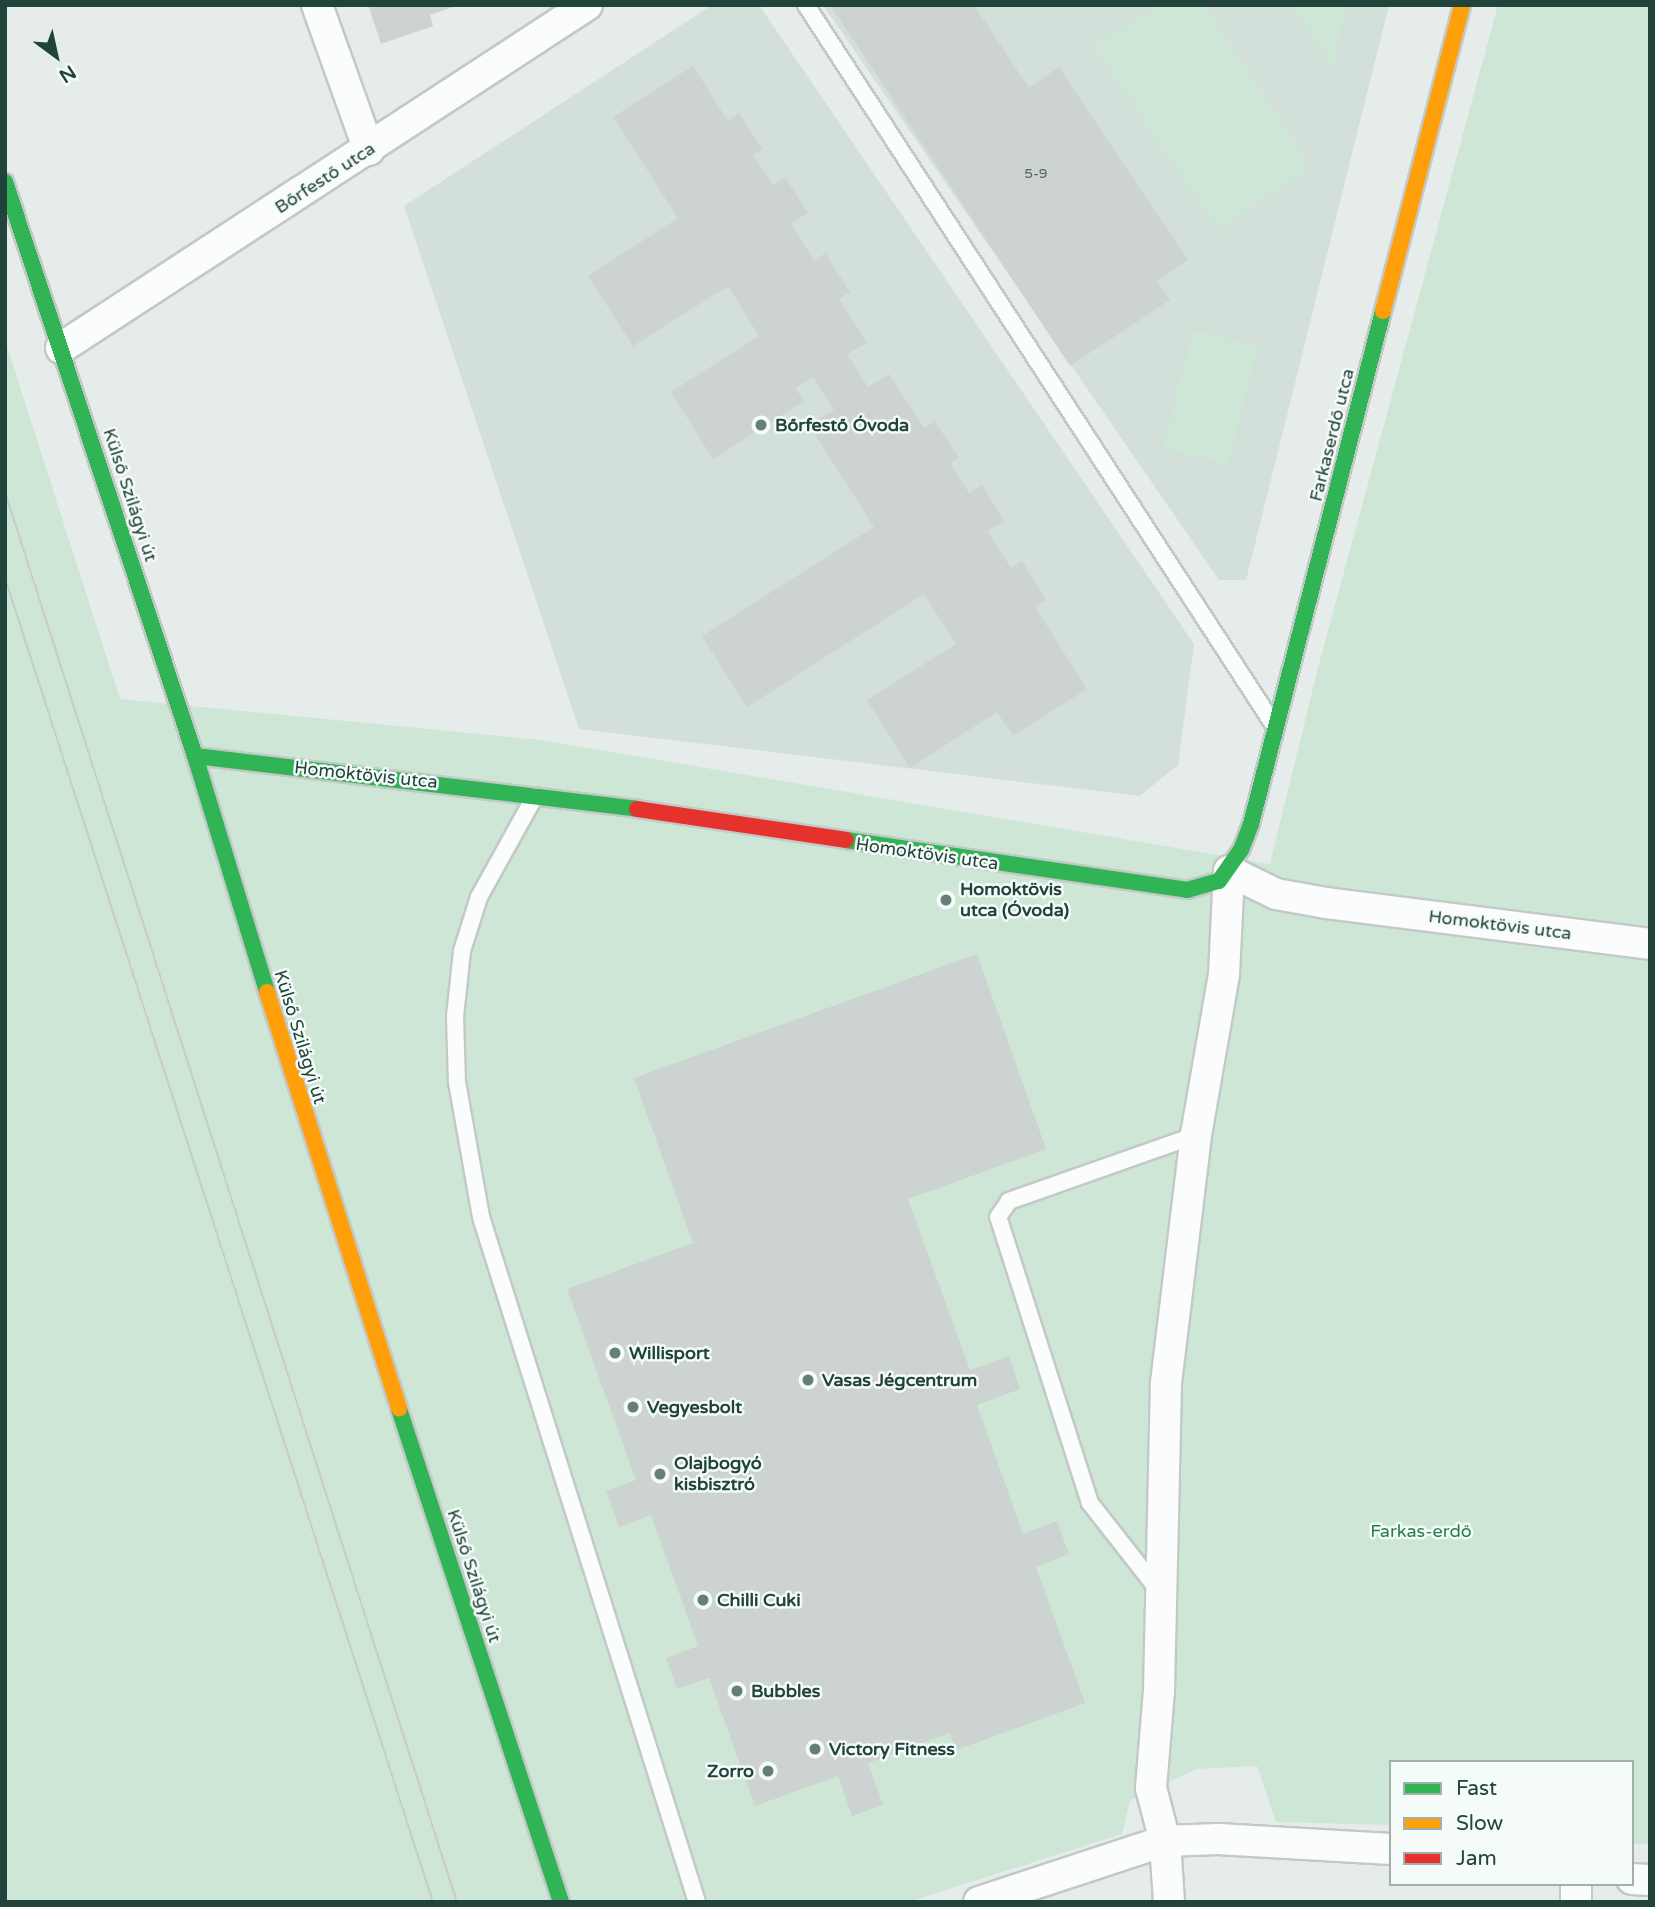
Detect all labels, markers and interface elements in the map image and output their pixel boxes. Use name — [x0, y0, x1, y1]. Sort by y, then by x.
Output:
north arrow — [21, 21, 91, 91]
text: N — [55, 60, 80, 87]
street label: Bőrfestő utca — [271, 138, 379, 218]
house number: 5-9 — [1024, 166, 1048, 182]
street label: Farkaserdő utca — [1305, 366, 1359, 504]
place label: Bőrfestő Óvoda — [775, 414, 909, 436]
marker: Bőrfestő Óvoda — [753, 417, 769, 433]
street label: Külső Szilágyi út — [98, 426, 162, 564]
street label: Homoktövis utca — [293, 757, 439, 793]
street label: Homoktövis utca — [854, 833, 1000, 875]
place label: Homoktövis utca (Óvoda) — [960, 879, 1069, 922]
marker: Homoktövis utca (Óvoda) — [938, 892, 954, 908]
street label: Homoktövis utca — [1427, 906, 1573, 944]
street label: Külső Szilágyi út — [269, 967, 331, 1107]
place label: Willisport — [629, 1342, 710, 1364]
marker: Willisport — [607, 1345, 623, 1361]
place label: Vasas Jégcentrum — [822, 1369, 977, 1391]
marker: Vasas Jégcentrum — [800, 1372, 816, 1388]
place label: Vegyesbolt — [647, 1396, 742, 1418]
marker: Vegyesbolt — [625, 1399, 641, 1415]
place label: Olajbogyó kisbisztró — [674, 1453, 762, 1496]
marker: Olajbogyó kisbisztró — [652, 1466, 668, 1482]
street label: Külső Szilágyi út — [442, 1507, 506, 1645]
park label: Farkas-erdő — [1370, 1520, 1472, 1542]
place label: Chilli Cuki — [717, 1589, 801, 1611]
marker: Chilli Cuki — [695, 1592, 711, 1608]
place label: Bubbles — [751, 1680, 820, 1702]
marker: Bubbles — [729, 1683, 745, 1699]
place label: Victory Fitness — [829, 1738, 955, 1760]
marker: Victory Fitness — [807, 1741, 823, 1757]
place label: Zorro — [707, 1760, 754, 1782]
legend — [1389, 1760, 1634, 1886]
marker: Zorro — [760, 1763, 776, 1779]
text: Fast — [1456, 1776, 1497, 1801]
text: Slow — [1456, 1811, 1503, 1836]
text: Jam — [1456, 1846, 1497, 1871]

